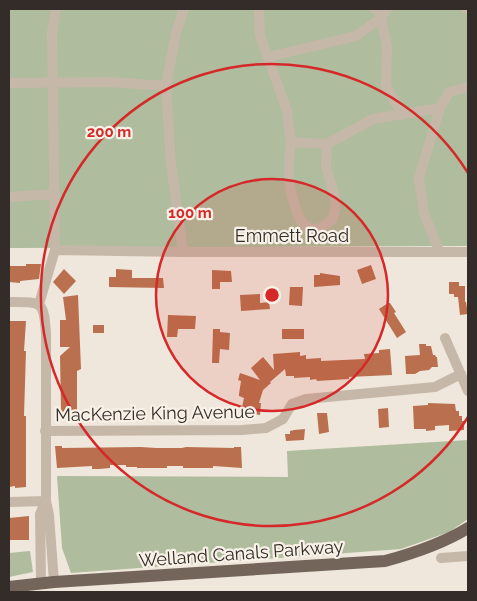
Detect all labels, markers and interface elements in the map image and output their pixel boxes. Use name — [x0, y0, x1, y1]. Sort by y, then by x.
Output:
text: 200 m — [87, 123, 131, 141]
text: 100 m — [168, 204, 212, 222]
street label: Emmett Road — [235, 225, 349, 246]
centre of rings — [263, 286, 281, 304]
street label: MacKenzie King Avenue — [55, 401, 255, 425]
street label: Welland Canals Parkway — [138, 535, 344, 571]

